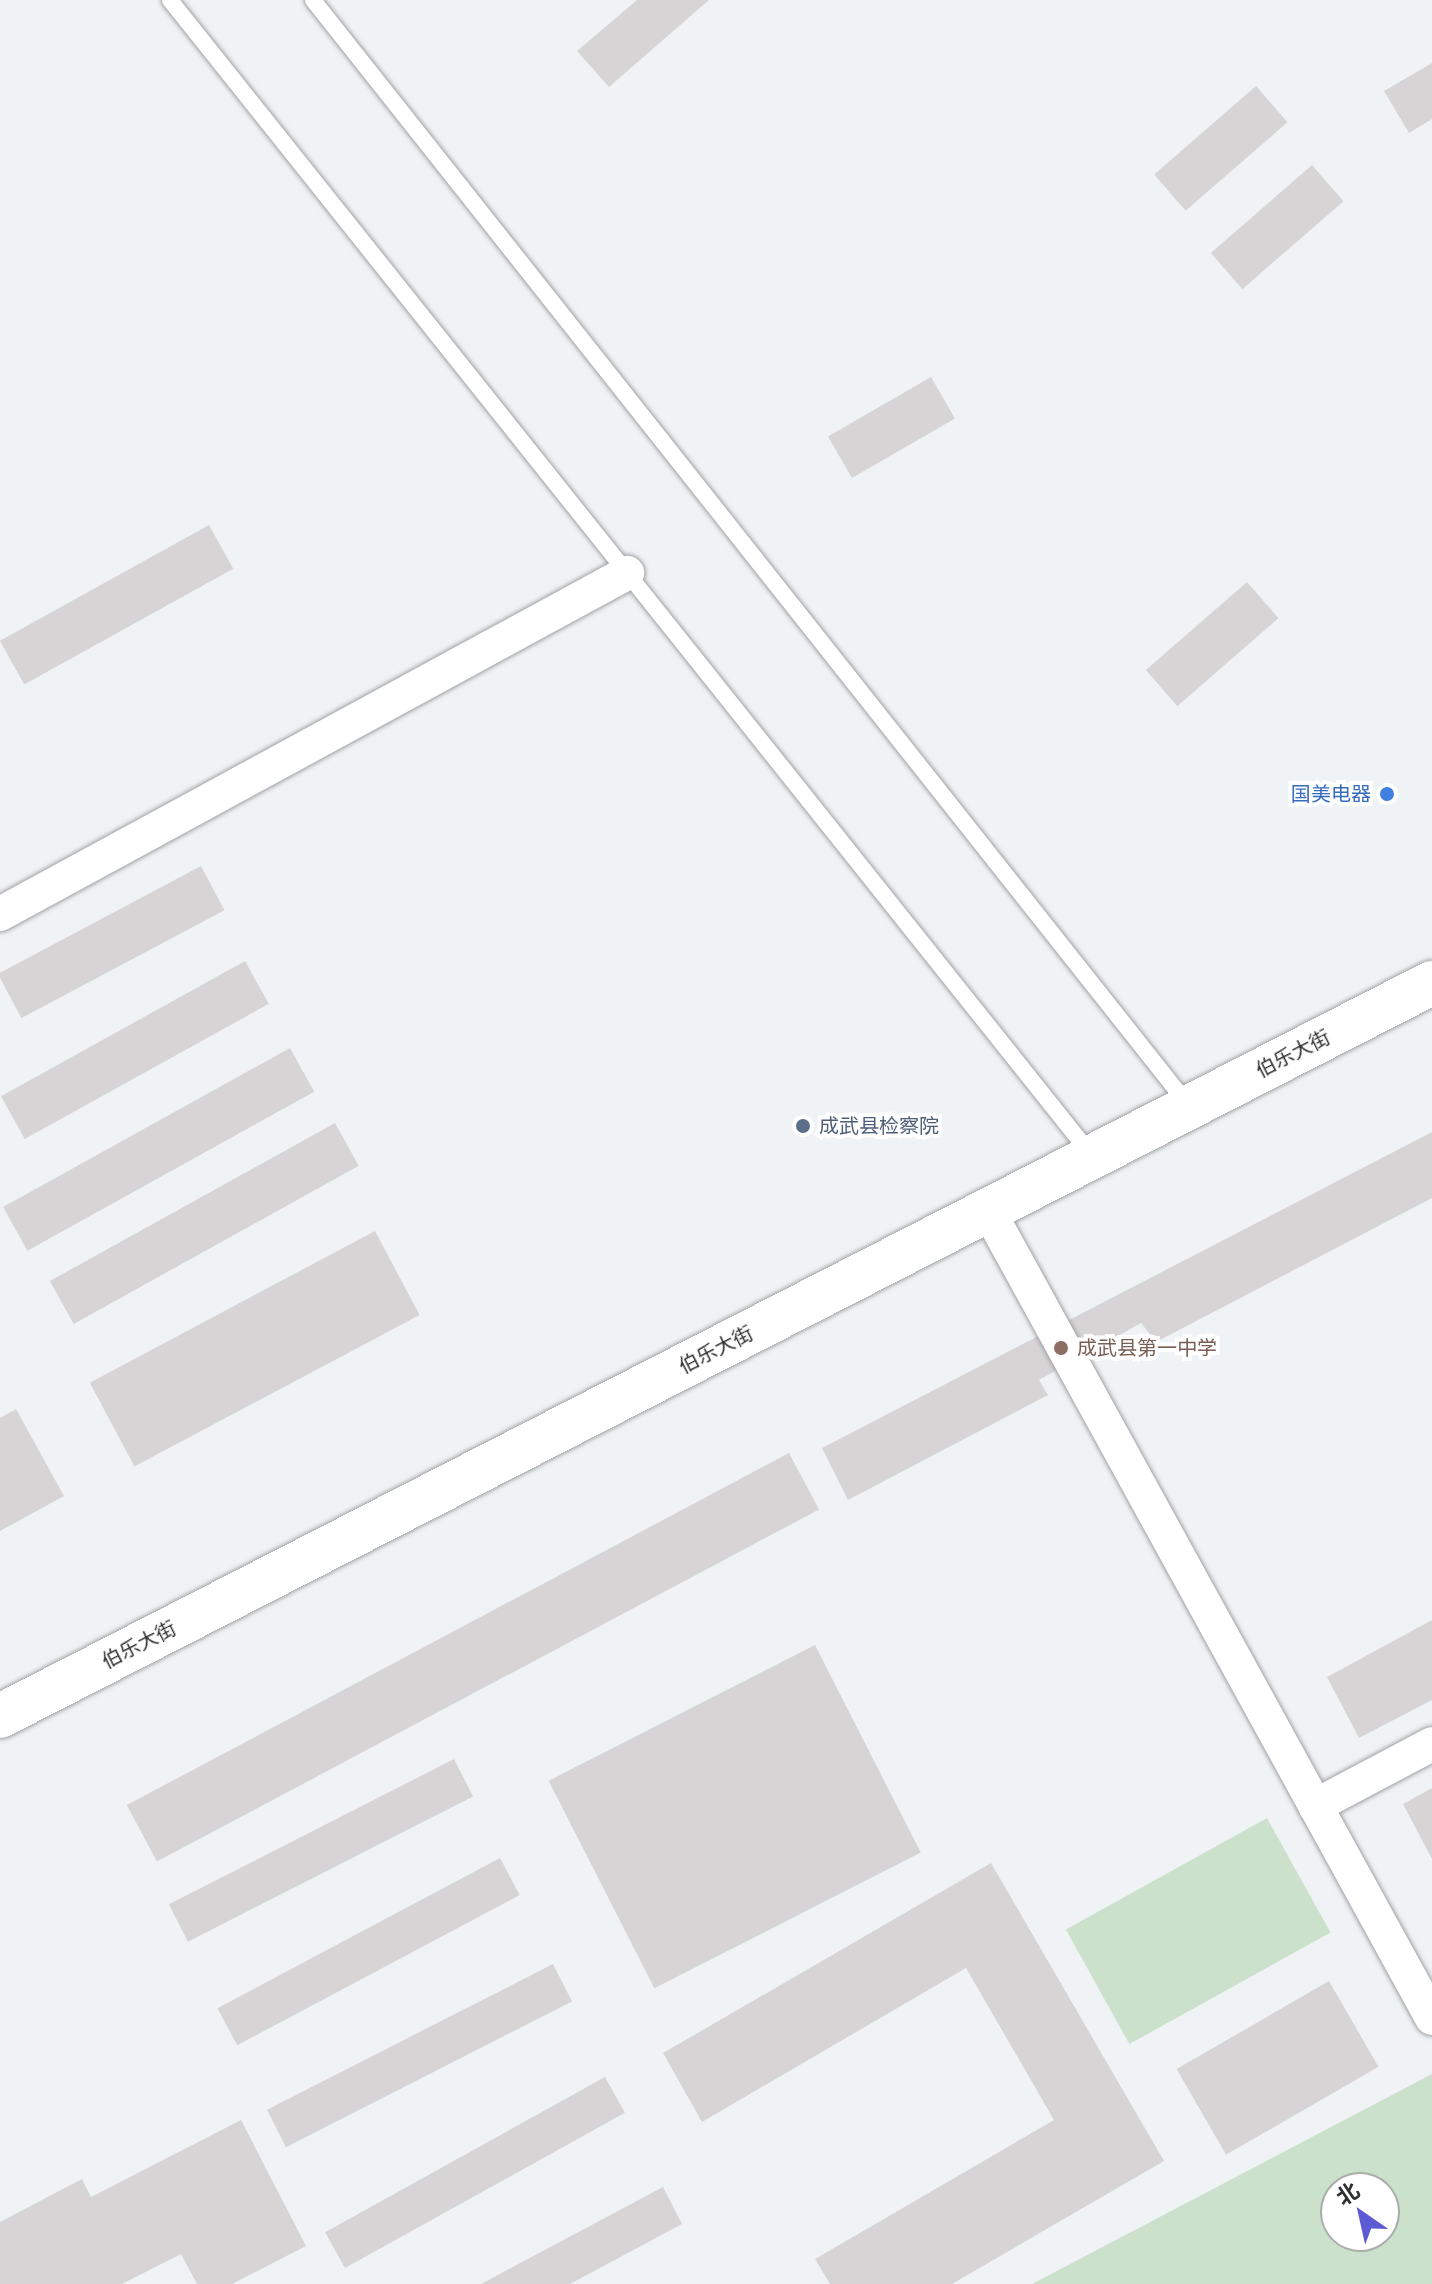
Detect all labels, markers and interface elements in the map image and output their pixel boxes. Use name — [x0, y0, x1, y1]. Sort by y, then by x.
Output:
place label: 国美电器 — [1291, 782, 1371, 806]
marker: 国美电器 — [1378, 785, 1396, 803]
street label: 伯乐大街 — [1252, 1025, 1334, 1083]
place label: 成武县检察院 — [819, 1114, 939, 1138]
marker: 成武县检察院 — [794, 1117, 812, 1135]
street label: 伯乐大街 — [675, 1321, 757, 1379]
place label: 成武县第一中学 — [1077, 1336, 1217, 1360]
marker: 成武县第一中学 — [1052, 1339, 1070, 1357]
street label: 伯乐大街 — [98, 1616, 180, 1674]
north arrow — [1320, 2172, 1400, 2252]
text: 北 — [1331, 2176, 1365, 2212]

